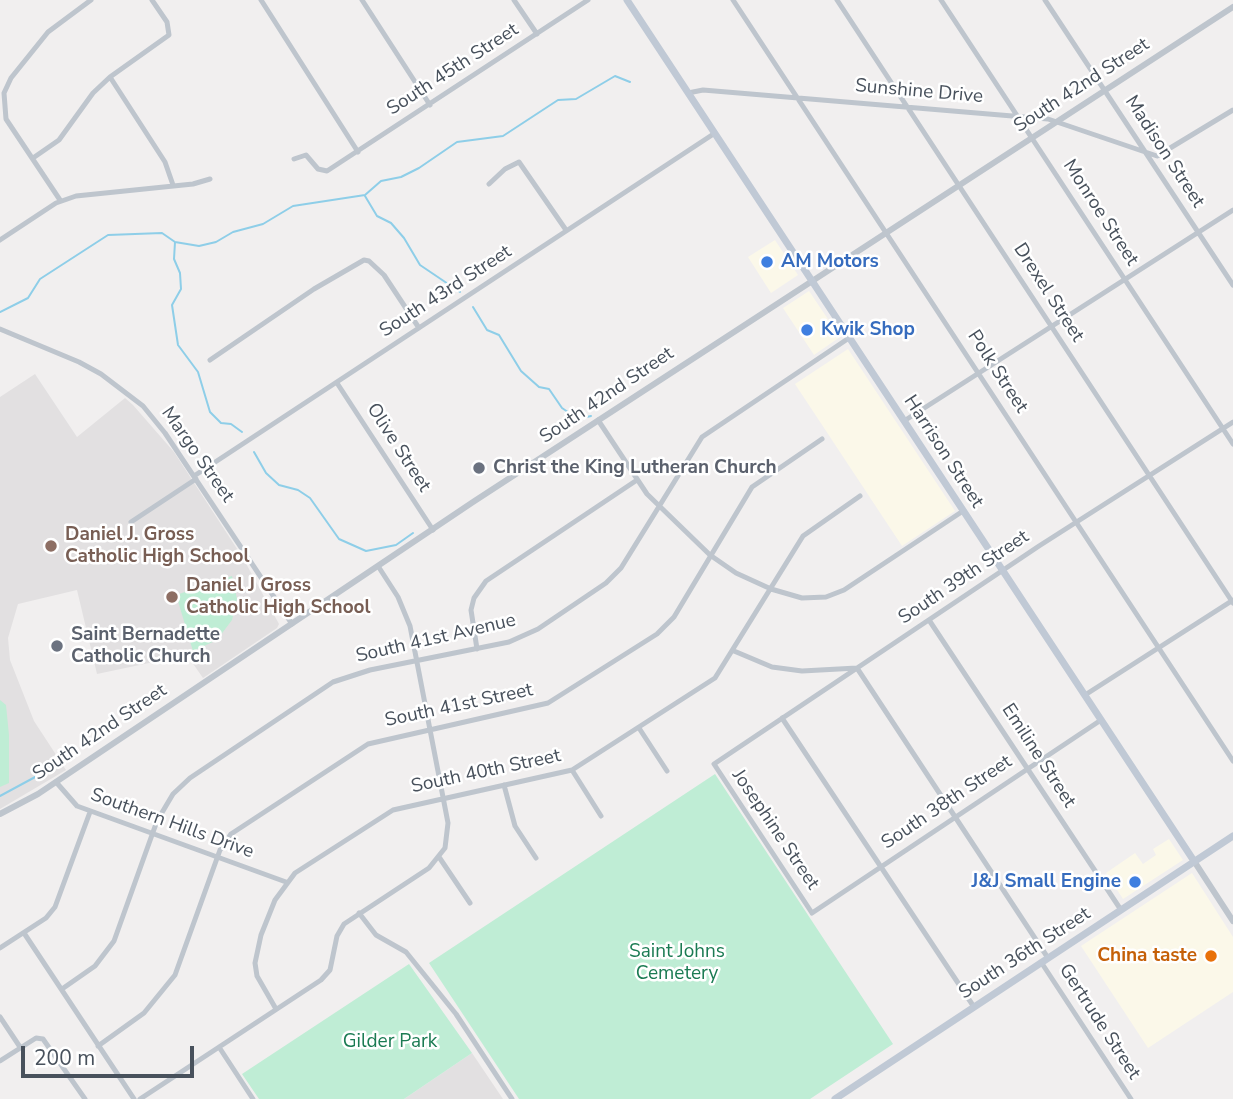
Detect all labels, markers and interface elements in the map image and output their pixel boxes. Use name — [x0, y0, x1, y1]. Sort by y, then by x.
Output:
street label: South 45th Street — [383, 19, 523, 121]
street label: South 42nd Street — [1010, 34, 1154, 138]
street label: Sunshine Drive — [854, 75, 984, 109]
street label: Madison Street — [1119, 92, 1209, 212]
street label: Monroe Street — [1057, 156, 1143, 270]
street label: Drexel Street — [1008, 239, 1088, 347]
street label: South 43rd Street — [376, 241, 516, 343]
place label: AM Motors — [781, 251, 879, 273]
marker: AM Motors — [759, 254, 775, 270]
place label: Kwik Shop — [821, 319, 915, 341]
marker: Kwik Shop — [799, 322, 815, 338]
street label: Polk Street — [962, 326, 1032, 418]
street label: South 42nd Street — [536, 343, 678, 449]
street label: Harrison Street — [898, 391, 988, 513]
street label: Olive Street — [361, 399, 435, 497]
street label: Margo Street — [156, 403, 238, 507]
place label: Christ the King Lutheran Church — [493, 457, 777, 479]
marker: Christ the King Lutheran Church — [471, 460, 487, 476]
place label: Daniel J. Gross Catholic High School — [65, 524, 250, 568]
street label: South 39th Street — [895, 526, 1033, 630]
marker: Daniel J. Gross Catholic High School — [43, 538, 59, 554]
place label: Daniel J Gross Catholic High School — [186, 575, 371, 619]
marker: Daniel J Gross Catholic High School — [164, 589, 180, 605]
street label: South 41st Avenue — [354, 610, 518, 668]
place label: Saint Bernadette Catholic Church — [71, 624, 220, 668]
marker: Saint Bernadette Catholic Church — [49, 638, 65, 654]
street label: South 41st Street — [383, 679, 535, 733]
street label: South 42nd Street — [29, 680, 171, 786]
street label: Emiline Street — [996, 700, 1080, 812]
street label: South 40th Street — [409, 745, 563, 799]
street label: South 38th Street — [878, 751, 1016, 855]
street label: Josephine Street — [726, 766, 824, 894]
street label: Southern Hills Drive — [87, 784, 257, 864]
place label: J&J Small Engine — [972, 871, 1121, 893]
marker: J&J Small Engine — [1127, 874, 1143, 890]
street label: South 36th Street — [955, 903, 1095, 1005]
park label: Saint Johns Cemetery — [629, 941, 725, 985]
place label: China taste — [1097, 945, 1197, 967]
marker: China taste — [1203, 948, 1219, 964]
street label: Gertrude Street — [1053, 960, 1145, 1084]
park label: Gilder Park — [343, 1031, 437, 1053]
scale bar — [24, 1032, 198, 1076]
text: 200 m — [34, 1044, 95, 1072]

